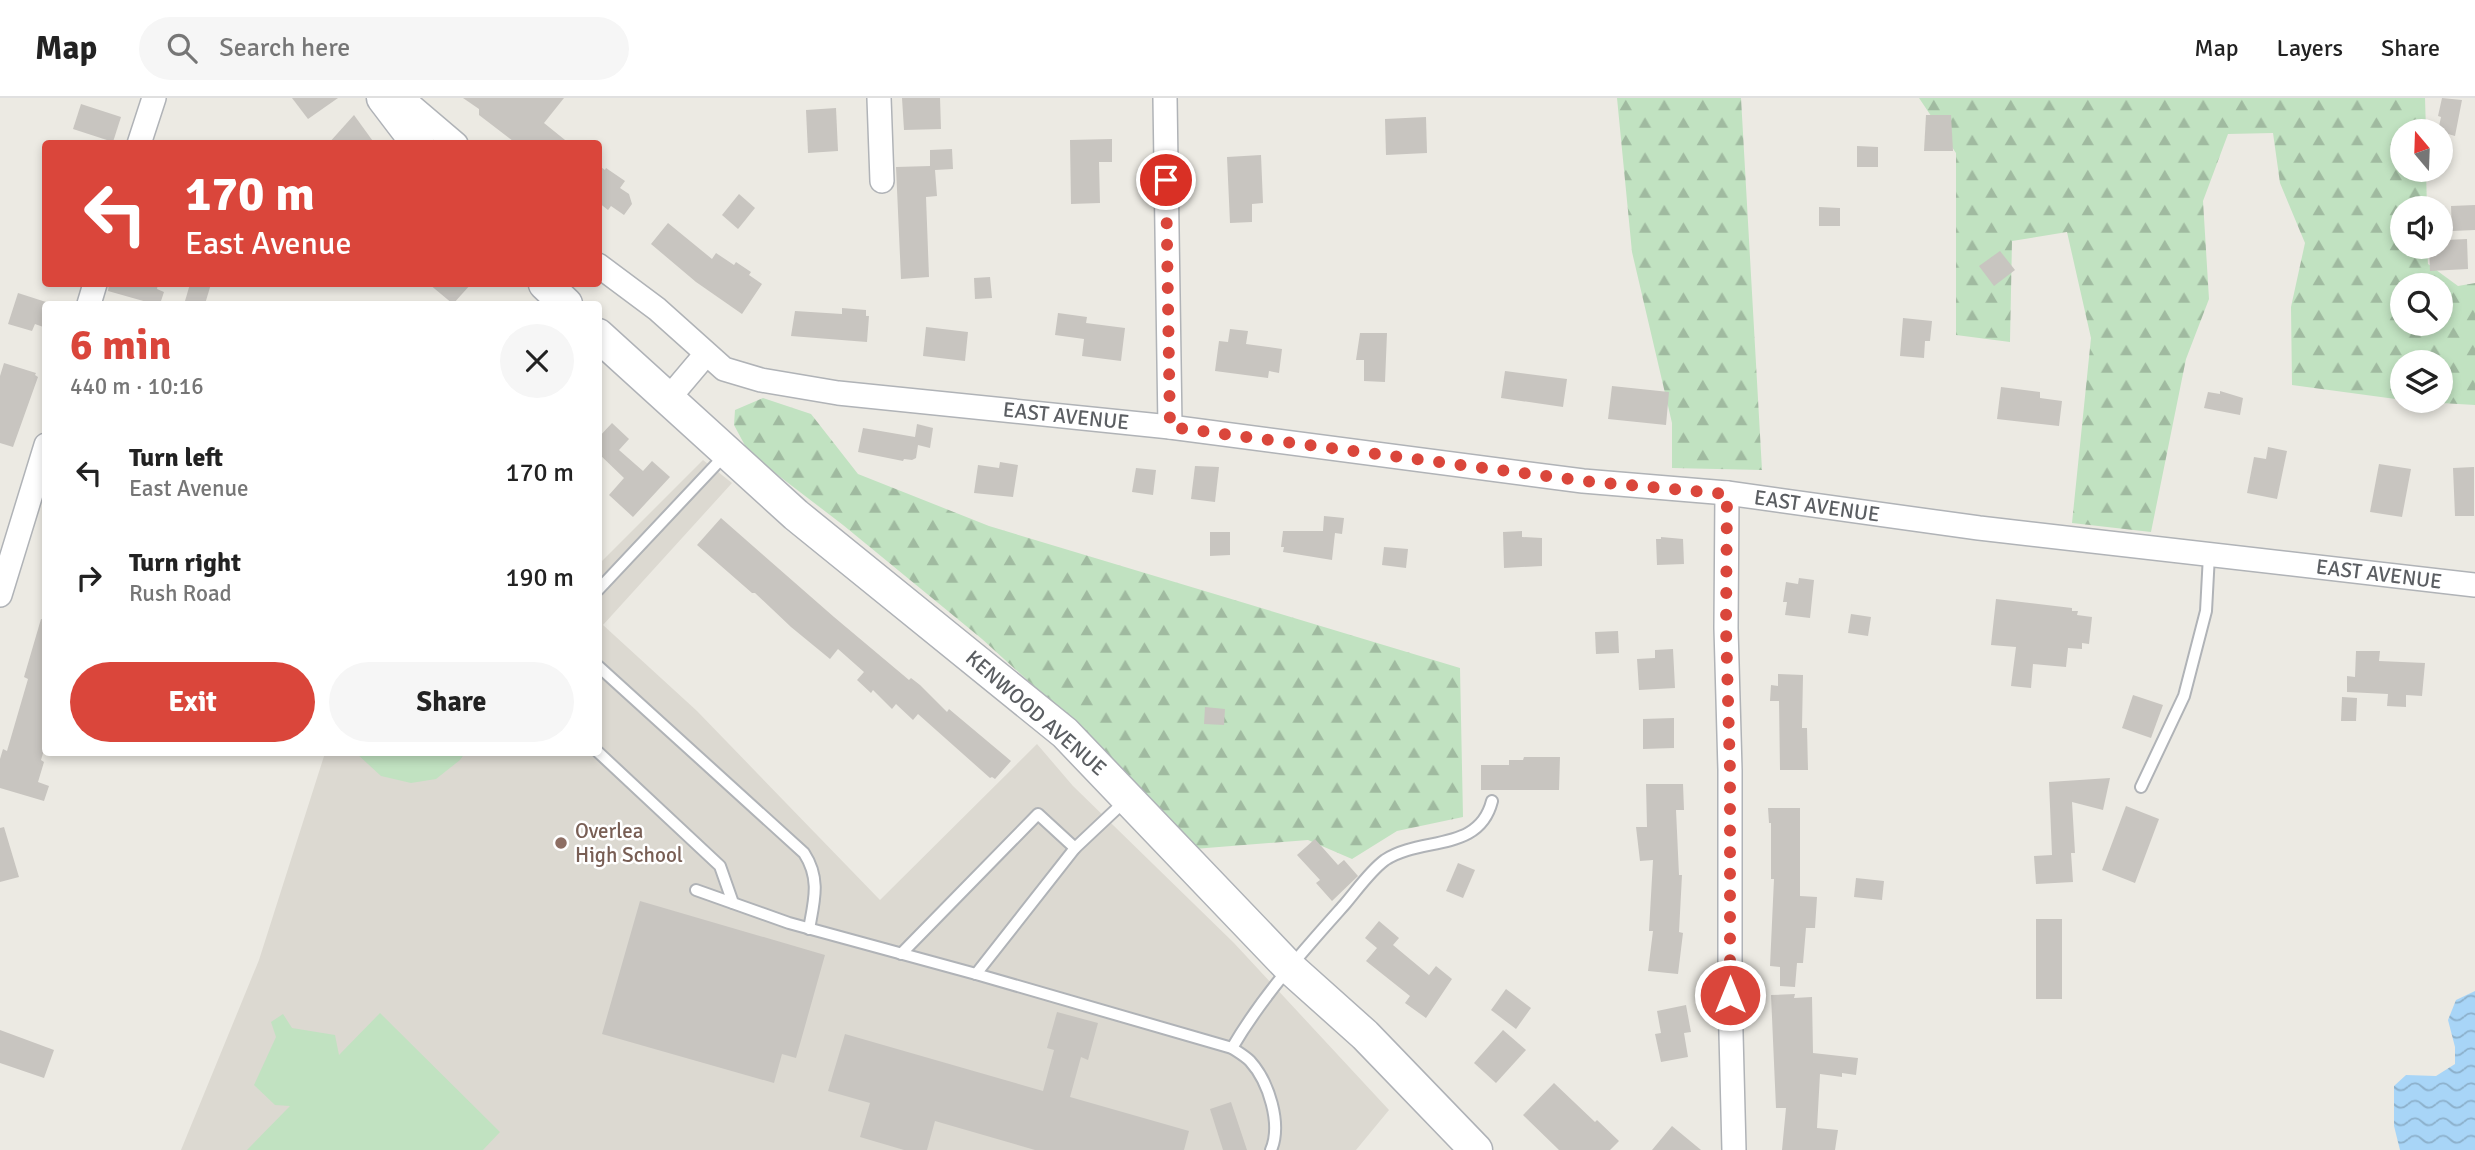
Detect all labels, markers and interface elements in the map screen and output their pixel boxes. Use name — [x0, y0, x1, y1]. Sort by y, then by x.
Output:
search box — [139, 17, 629, 80]
text: Map — [35, 28, 97, 69]
icon: search — [163, 29, 201, 67]
text: Search here — [219, 32, 350, 64]
text: Map — [2194, 33, 2239, 63]
text: Layers — [2277, 33, 2343, 63]
text: Share — [2381, 33, 2440, 63]
north arrow — [2390, 119, 2454, 182]
map controls — [2390, 119, 2453, 413]
pin — [1136, 150, 1196, 210]
icon: arrive — [1147, 161, 1185, 199]
text: 170 m — [185, 164, 315, 224]
icon: left — [70, 168, 161, 259]
button: sound — [2390, 196, 2453, 259]
text: East Avenue — [185, 224, 351, 263]
button: search — [2390, 273, 2453, 336]
text: 6 min — [70, 320, 171, 371]
button: close — [500, 324, 574, 398]
button: layers — [2390, 350, 2453, 413]
text: 440 m · 10:16 — [70, 372, 204, 401]
street label: EAST AVENUE — [1002, 396, 1130, 436]
text: Turn left — [129, 442, 223, 474]
icon: left — [70, 454, 108, 492]
text: 170 m — [505, 457, 574, 489]
text: East Avenue — [129, 474, 249, 503]
street label: EAST AVENUE — [1752, 484, 1882, 528]
text: Turn right — [129, 547, 241, 579]
street label: EAST AVENUE — [2315, 553, 2443, 595]
icon: right — [70, 559, 108, 597]
text: 190 m — [505, 562, 574, 594]
text: Rush Road — [129, 579, 232, 608]
street label: KENWOOD AVENUE — [960, 645, 1112, 781]
button: Exit — [70, 662, 315, 742]
button: Share — [329, 662, 574, 742]
place label: Overlea High School — [575, 818, 683, 868]
marker: Overlea High School — [553, 835, 569, 851]
position arrow — [1693, 958, 1767, 1032]

